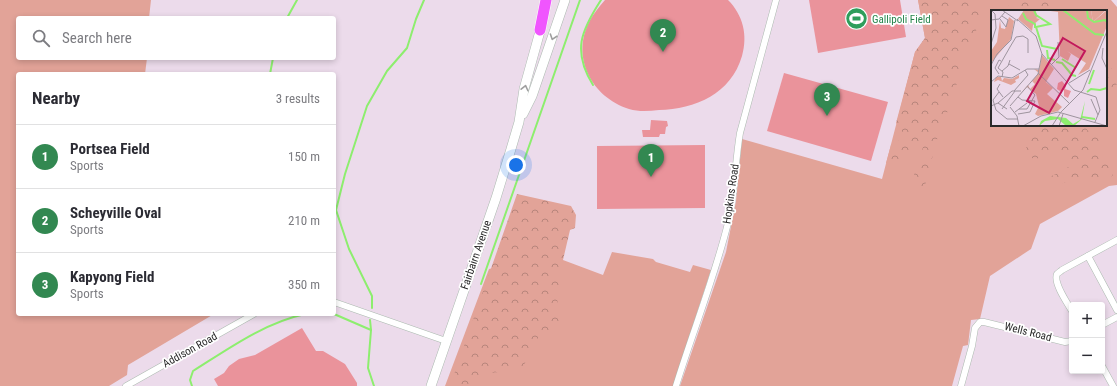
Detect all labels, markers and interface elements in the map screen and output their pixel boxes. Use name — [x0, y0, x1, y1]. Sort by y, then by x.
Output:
sports icon: Gallipoli Field — [844, 6, 870, 32]
inset map — [991, 10, 1107, 126]
place label: Gallipoli Field — [872, 13, 931, 26]
search box — [16, 16, 336, 60]
pin: 2 — [650, 19, 676, 52]
icon: search — [30, 27, 52, 49]
text: Search here — [62, 29, 132, 47]
one-way arrow — [549, 33, 557, 40]
pin: 3 — [814, 83, 840, 116]
one-way arrow — [520, 85, 528, 91]
text: Nearby — [32, 88, 80, 108]
text: 3 results — [276, 91, 320, 106]
text: Portsea Field — [70, 140, 150, 158]
pin: 1 — [638, 144, 664, 177]
text: 1 — [42, 149, 48, 164]
text: 150 m — [288, 149, 320, 164]
your location — [506, 155, 526, 175]
text: Sports — [70, 158, 104, 173]
street label: Hopkins Road — [720, 163, 742, 225]
text: Scheyville Oval — [70, 204, 161, 222]
text: 2 — [42, 213, 48, 228]
text: 210 m — [288, 213, 320, 228]
street label: Fairbairn Avenue — [458, 219, 494, 291]
text: Sports — [70, 222, 104, 237]
text: Kapyong Field — [70, 268, 154, 286]
text: 3 — [42, 277, 48, 292]
text: 350 m — [288, 277, 320, 292]
text: Sports — [70, 286, 104, 301]
map controls — [1069, 302, 1105, 374]
button: + — [1069, 302, 1105, 338]
street label: Wells Road — [1003, 320, 1053, 344]
street label: Addison Road — [160, 330, 220, 370]
button: − — [1069, 338, 1105, 374]

